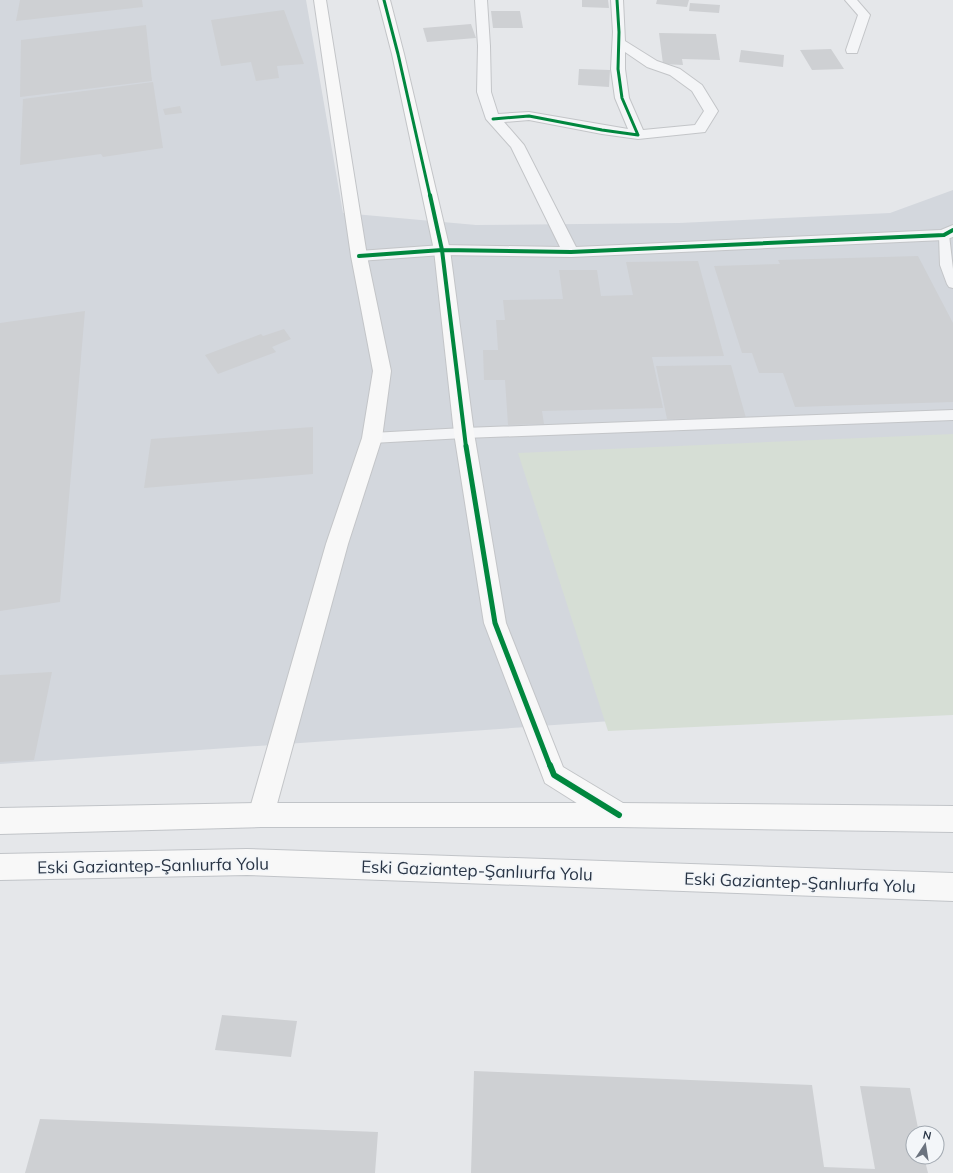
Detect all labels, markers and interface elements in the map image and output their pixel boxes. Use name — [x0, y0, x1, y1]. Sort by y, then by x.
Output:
street label: Eski Gaziantep-Şanlıurfa Yolu — [37, 852, 269, 878]
street label: Eski Gaziantep-Şanlıurfa Yolu — [361, 855, 593, 885]
street label: Eski Gaziantep-Şanlıurfa Yolu — [684, 867, 916, 897]
north arrow — [905, 1125, 945, 1165]
text: N — [922, 1128, 933, 1143]

